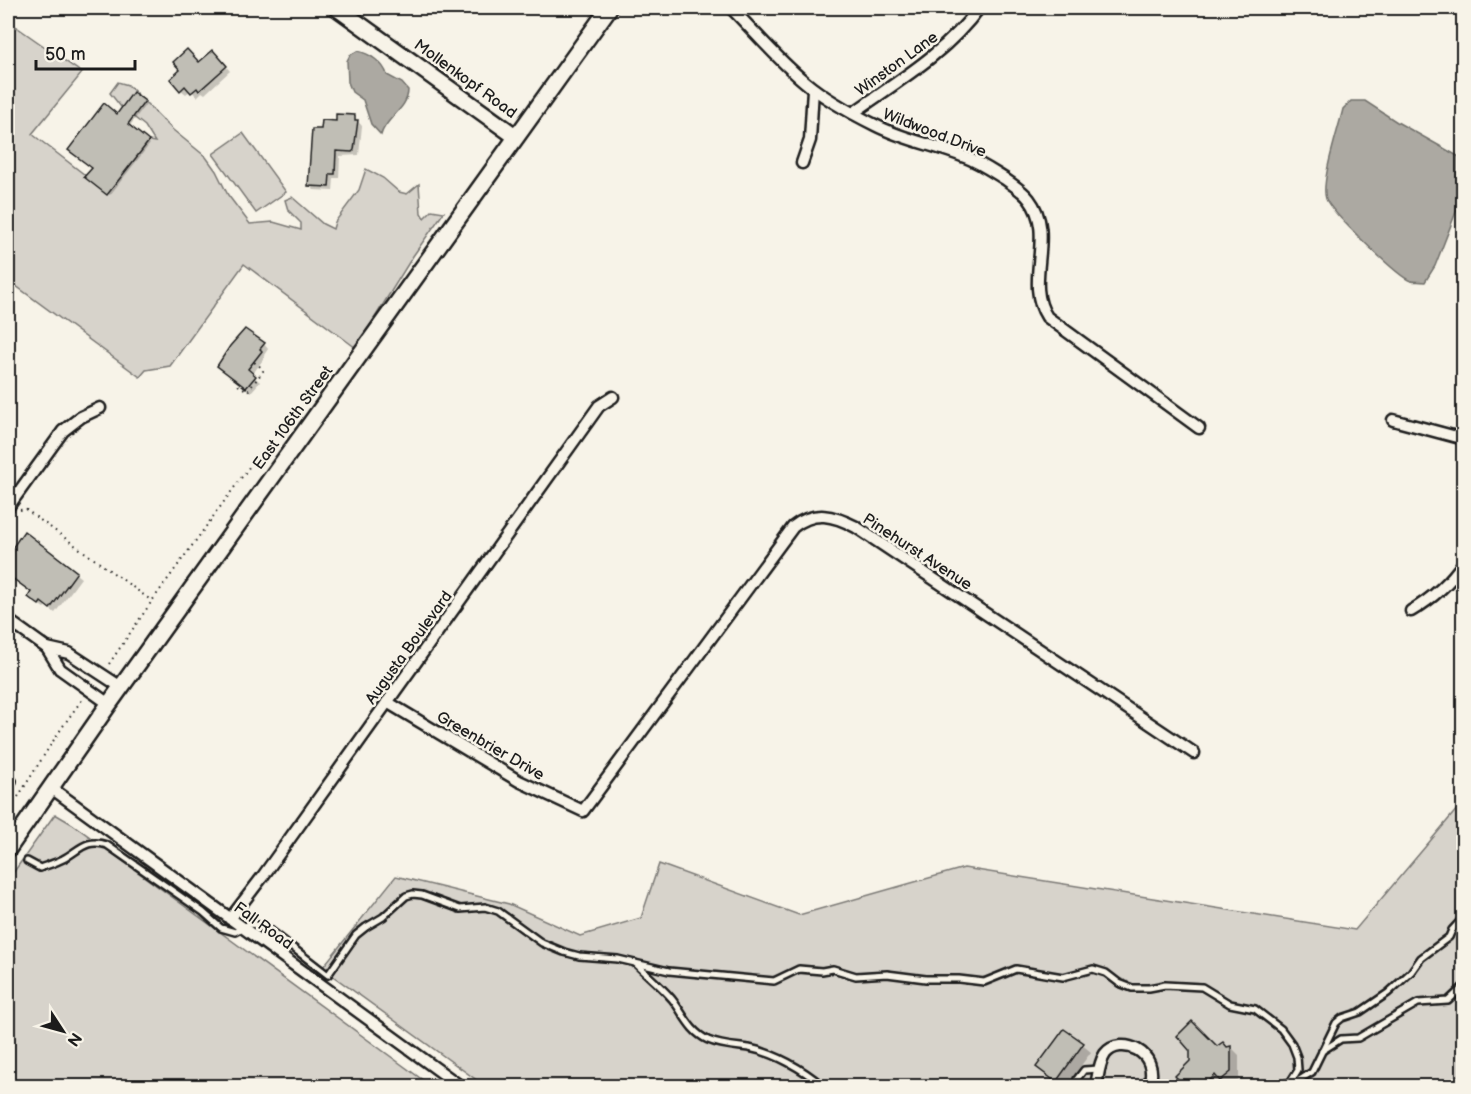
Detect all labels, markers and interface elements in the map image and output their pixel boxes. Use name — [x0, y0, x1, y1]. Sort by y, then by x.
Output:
street label: Winston Lane — [852, 28, 942, 101]
scale bar — [36, 33, 135, 71]
street label: Mollenkopf Road — [410, 36, 520, 123]
text: 50 m — [45, 44, 86, 65]
street label: Wildwood Drive — [880, 105, 989, 162]
street label: East 106th Street — [249, 362, 337, 474]
street label: Pinehurst Avenue — [859, 510, 976, 595]
street label: Augusta Boulevard — [362, 588, 457, 708]
street label: Greenbrier Drive — [433, 708, 548, 785]
street label: Fall Road — [230, 898, 296, 954]
north arrow — [33, 1001, 93, 1061]
text: N — [63, 1028, 85, 1049]

